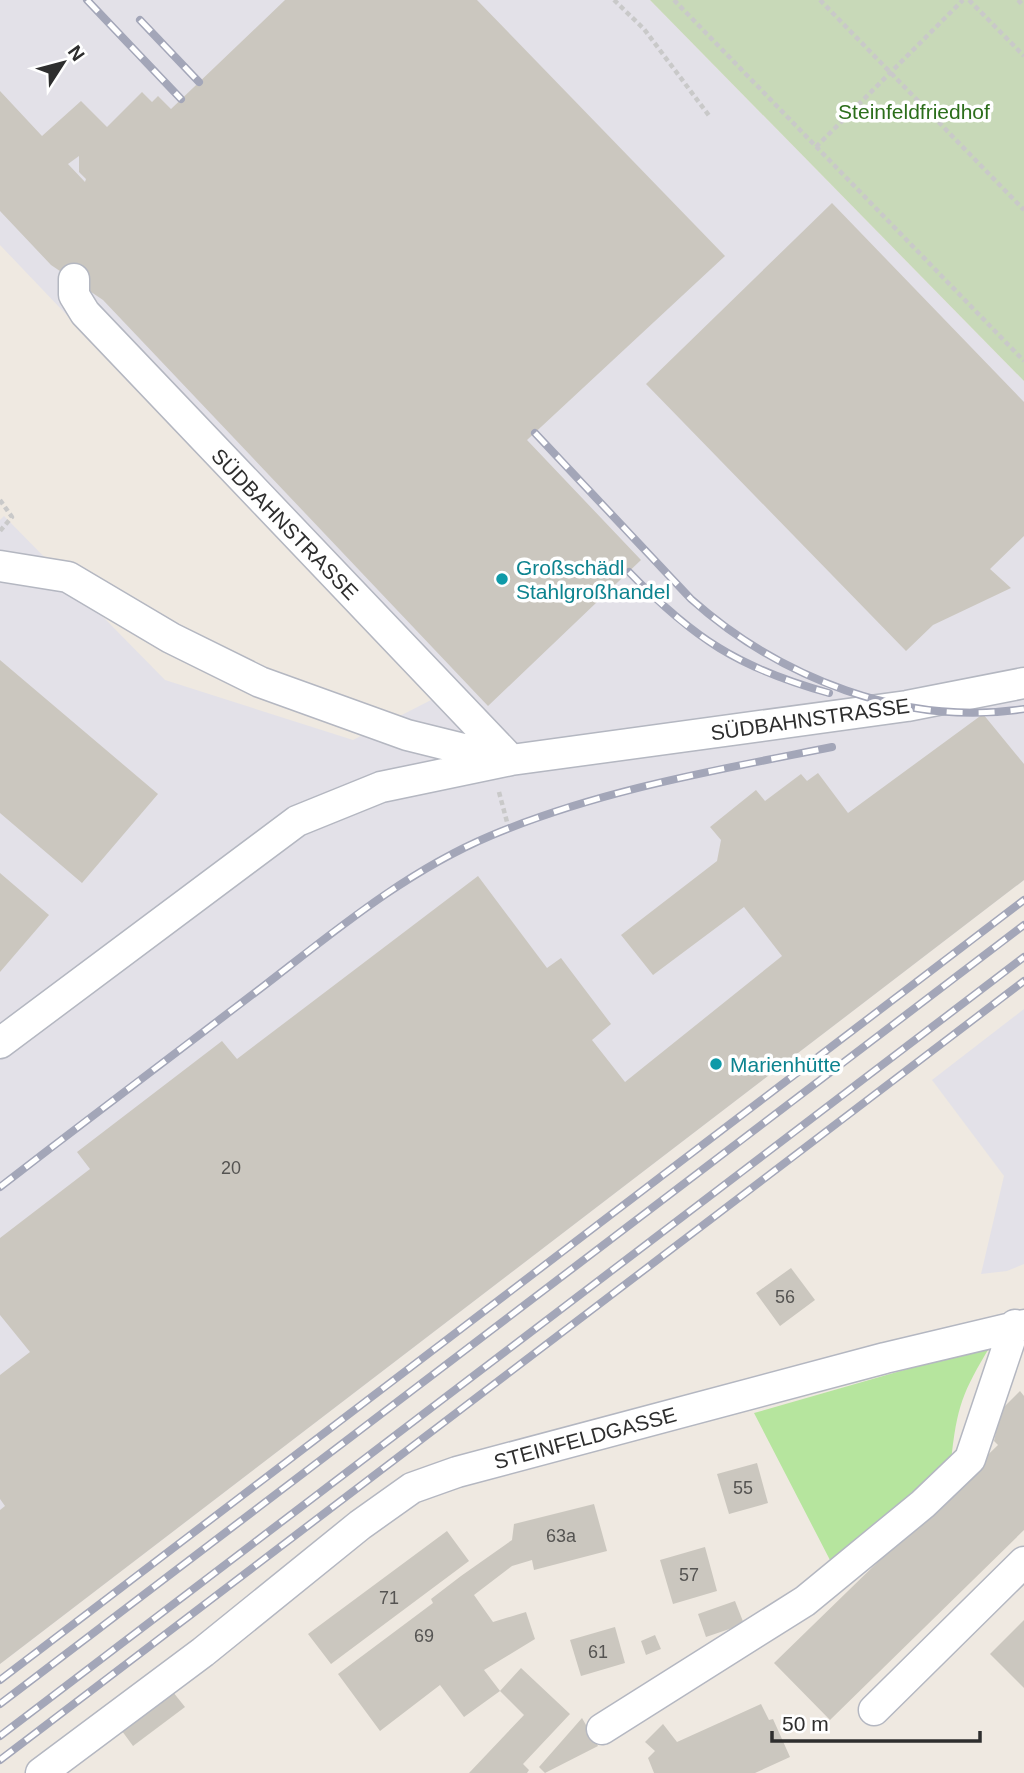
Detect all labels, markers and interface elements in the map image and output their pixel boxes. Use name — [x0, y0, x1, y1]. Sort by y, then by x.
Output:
north arrow — [28, 28, 98, 98]
text: N — [64, 42, 89, 65]
park label: Steinfeldfriedhof — [838, 100, 990, 123]
street label: SÜDBAHNSTRASSE — [207, 444, 363, 604]
place label: Großschädl Stahlgroßhandel — [516, 556, 670, 603]
marker: Großschädl Stahlgroßhandel — [494, 571, 510, 587]
street label: SÜDBAHNSTRASSE — [709, 694, 911, 744]
place label: Marienhütte — [730, 1053, 841, 1076]
marker: Marienhütte — [708, 1056, 724, 1072]
house number: 20 — [221, 1158, 241, 1178]
house number: 56 — [775, 1287, 795, 1307]
street label: STEINFELDGASSE — [491, 1403, 679, 1473]
house number: 55 — [733, 1478, 753, 1498]
house number: 63a — [546, 1526, 577, 1546]
house number: 57 — [679, 1565, 699, 1585]
house number: 71 — [379, 1588, 399, 1608]
house number: 69 — [414, 1626, 434, 1646]
house number: 61 — [588, 1642, 608, 1662]
scale bar — [772, 1700, 980, 1744]
text: 50 m — [782, 1712, 829, 1735]

